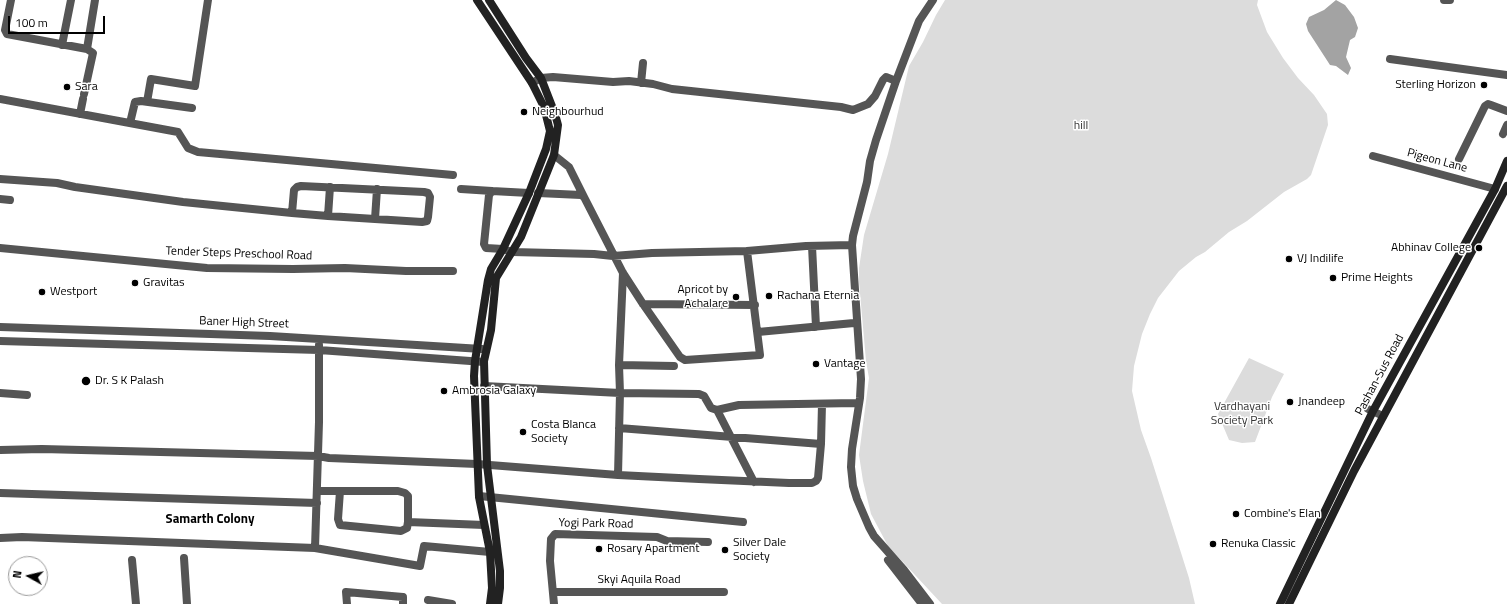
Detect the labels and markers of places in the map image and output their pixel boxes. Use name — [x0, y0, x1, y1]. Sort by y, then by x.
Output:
place label: Sterling Horizon — [1395, 78, 1476, 92]
place label: Sara — [75, 80, 98, 94]
marker: Sterling Horizon — [1479, 80, 1489, 90]
marker: Sara — [62, 82, 72, 92]
place label: Neighbourhud — [532, 105, 604, 119]
marker: Neighbourhud — [519, 107, 529, 117]
place label: Abhinav College — [1391, 241, 1471, 255]
marker: Abhinav College — [1474, 243, 1484, 253]
place label: VJ Indilife — [1297, 252, 1343, 266]
marker: VJ Indilife — [1284, 254, 1294, 264]
place label: Prime Heights — [1341, 271, 1413, 285]
marker: Prime Heights — [1328, 273, 1338, 283]
place label: Gravitas — [143, 276, 185, 290]
marker: Gravitas — [130, 278, 140, 288]
place label: Apricot by Achalare — [677, 283, 728, 311]
place label: Westport — [50, 285, 97, 299]
marker: Westport — [37, 287, 47, 297]
place label: Rachana Eternia — [777, 289, 859, 303]
marker: Rachana Eternia — [764, 291, 774, 301]
marker: Apricot by Achalare — [731, 292, 741, 302]
place label: Vantage — [824, 357, 866, 371]
marker: Vantage — [811, 359, 821, 369]
place label: Dr. S K Palash — [95, 374, 164, 388]
marker: Dr. S K Palash — [80, 375, 92, 387]
place label: Ambrosia Galaxy — [452, 384, 536, 398]
marker: Ambrosia Galaxy — [439, 386, 449, 396]
place label: Jnandeep — [1298, 395, 1345, 409]
marker: Jnandeep — [1285, 397, 1295, 407]
place label: Costa Blanca Society — [531, 418, 596, 446]
marker: Costa Blanca Society — [518, 427, 528, 437]
place label: Combine's Elan — [1244, 507, 1321, 521]
marker: Combine's Elan — [1231, 509, 1241, 519]
place label: Silver Dale Society — [733, 536, 786, 564]
place label: Renuka Classic — [1221, 537, 1296, 551]
marker: Renuka Classic — [1208, 539, 1218, 549]
place label: Rosary Apartment — [607, 542, 699, 556]
marker: Rosary Apartment — [594, 544, 604, 554]
marker: Silver Dale Society — [720, 545, 730, 555]

